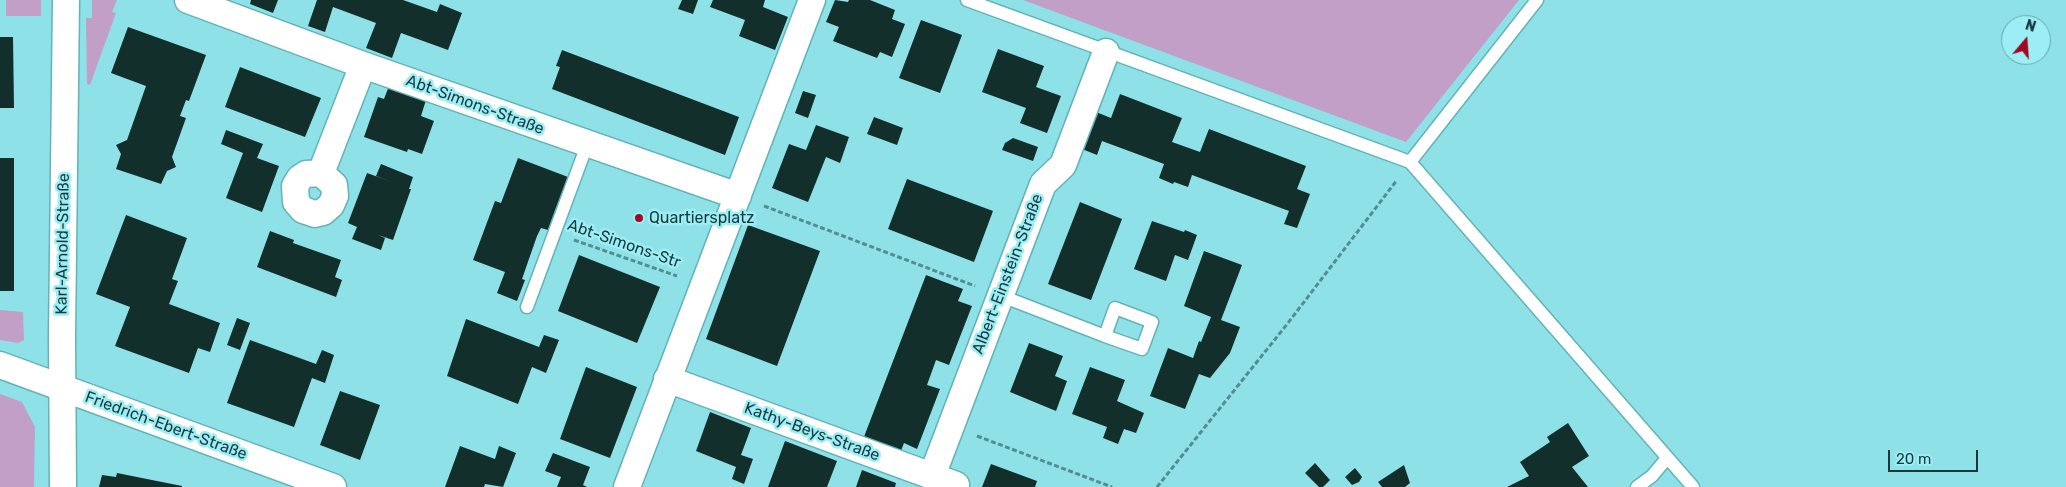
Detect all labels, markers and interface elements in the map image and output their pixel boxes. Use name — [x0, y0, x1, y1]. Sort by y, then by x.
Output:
north arrow — [2001, 15, 2051, 65]
text: N — [2023, 17, 2038, 36]
street label: Abt-Simons-Straße — [403, 71, 547, 139]
street label: Karl-Arnold-Straße — [52, 173, 74, 315]
street label: Albert-Einstein-Straße — [969, 191, 1047, 357]
place label: Quartiersplatz — [649, 208, 754, 228]
marker: Quartiersplatz — [633, 212, 645, 224]
street label: Abt-Simons-Str — [565, 216, 683, 272]
street label: Friedrich-Ebert-Straße — [82, 388, 250, 464]
street label: Kathy-Beys-Straße — [742, 399, 882, 465]
scale bar — [1891, 440, 1981, 472]
text: 20 m — [1896, 450, 1931, 468]

